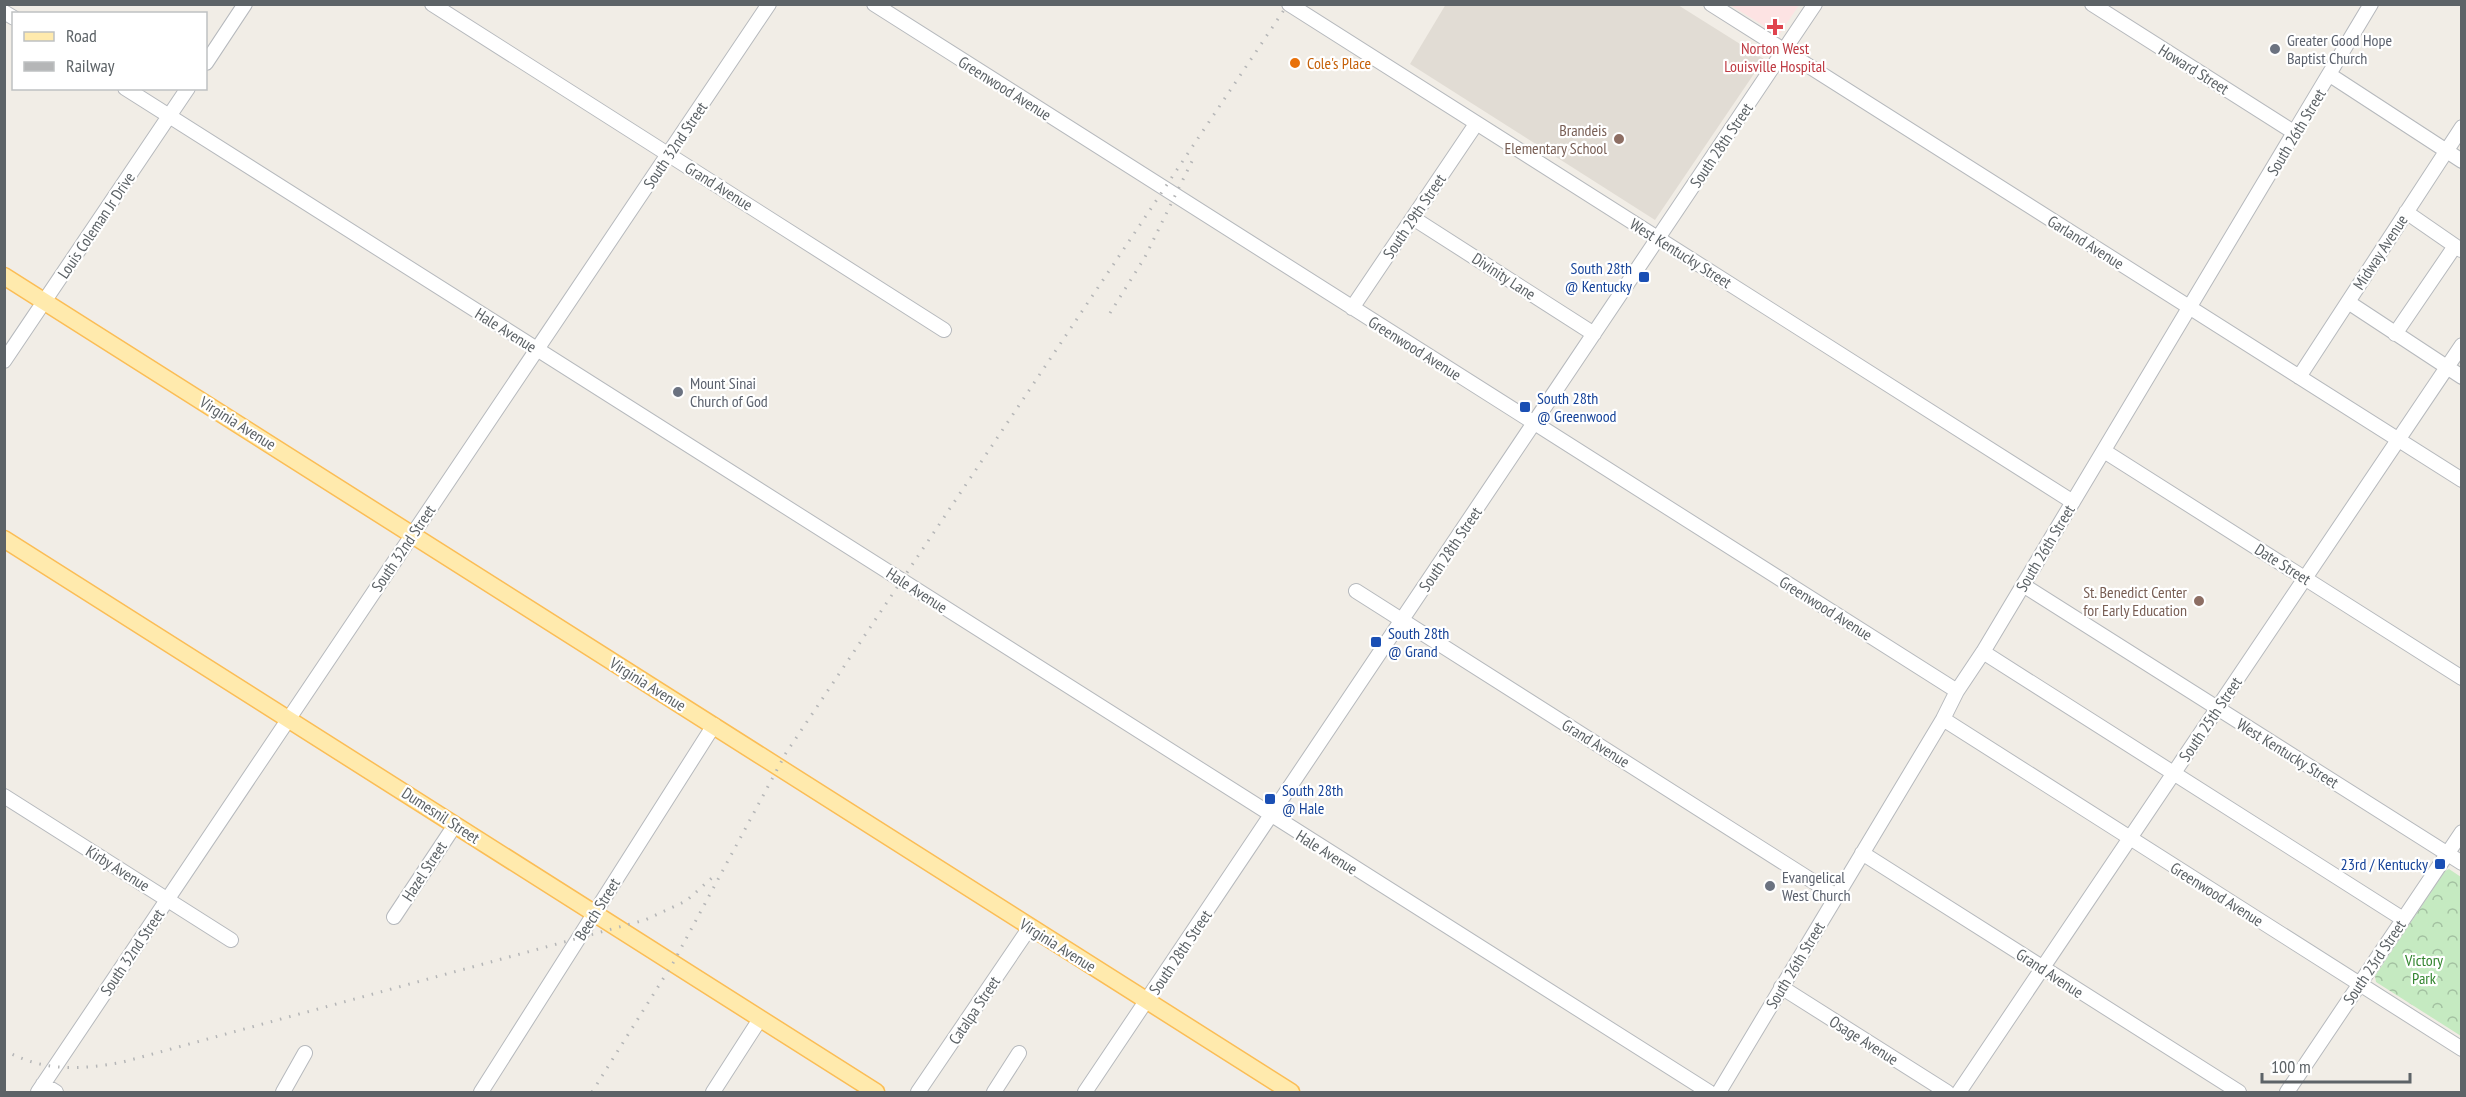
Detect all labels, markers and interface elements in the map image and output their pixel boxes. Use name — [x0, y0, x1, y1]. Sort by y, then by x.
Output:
legend — [12, 12, 207, 90]
marker: Norton West Louisville Hospital — [1766, 18, 1784, 36]
text: Road — [66, 24, 97, 47]
place label: Greater Good Hope Baptist Church — [2287, 30, 2392, 68]
place label: Norton West Louisville Hospital — [1724, 38, 1826, 76]
street label: Howard Street — [2155, 40, 2233, 99]
marker: Greater Good Hope Baptist Church — [2268, 42, 2282, 56]
street label: Greenwood Avenue — [955, 51, 1055, 125]
place label: Cole's Place — [1307, 53, 1371, 73]
text: Railway — [66, 54, 115, 77]
marker: Cole's Place — [1288, 56, 1302, 70]
street label: South 26th Street — [2262, 84, 2330, 179]
street label: South 32nd Street — [639, 97, 712, 192]
street label: South 28th Street — [1685, 98, 1757, 191]
place label: Brandeis Elementary School — [1504, 120, 1607, 158]
marker: Brandeis Elementary School — [1612, 132, 1626, 146]
street label: Grand Avenue — [681, 157, 757, 215]
street label: Louis Coleman Jr Drive — [53, 168, 139, 282]
street label: South 29th Street — [1378, 169, 1450, 262]
street label: Garland Avenue — [2044, 211, 2128, 273]
street label: Midway Avenue — [2348, 211, 2412, 293]
street label: West Kentucky Street — [1626, 214, 1736, 293]
street label: Divinity Lane — [1468, 248, 1540, 304]
place label: South 28th @ Kentucky — [1565, 258, 1632, 296]
marker: South 28th @ Kentucky — [1637, 270, 1651, 284]
street label: Hale Avenue — [472, 303, 540, 357]
street label: Greenwood Avenue — [1365, 311, 1465, 385]
place label: Mount Sinai Church of God — [690, 373, 768, 411]
marker: Mount Sinai Church of God — [671, 385, 685, 399]
place label: South 28th @ Greenwood — [1537, 388, 1617, 426]
street label: Virginia Avenue — [195, 391, 280, 454]
marker: South 28th @ Greenwood — [1518, 400, 1532, 414]
street label: South 32nd Street — [367, 500, 440, 595]
street label: South 26th Street — [2011, 500, 2079, 595]
street label: South 28th Street — [1414, 502, 1486, 595]
street label: Date Street — [2251, 539, 2315, 589]
street label: Hale Avenue — [883, 563, 951, 617]
street label: Greenwood Avenue — [1776, 571, 1876, 645]
place label: St. Benedict Center for Early Education — [2083, 582, 2188, 620]
marker: St. Benedict Center for Early Education — [2192, 594, 2206, 608]
place label: South 28th @ Grand — [1388, 623, 1449, 661]
marker: South 28th @ Grand — [1369, 635, 1383, 649]
street label: Virginia Avenue — [605, 652, 690, 715]
street label: South 25th Street — [2174, 672, 2246, 765]
street label: Grand Avenue — [1558, 714, 1634, 772]
street label: West Kentucky Street — [2233, 714, 2343, 793]
place label: South 28th @ Hale — [1282, 780, 1343, 818]
street label: Dumesnil Street — [398, 783, 484, 848]
marker: South 28th @ Hale — [1263, 792, 1277, 806]
street label: Hale Avenue — [1293, 825, 1361, 879]
street label: Hazel Street — [397, 837, 451, 905]
street label: Kirby Avenue — [82, 841, 154, 895]
place label: 23rd / Kentucky — [2341, 854, 2428, 874]
street label: Greenwood Avenue — [2167, 857, 2267, 931]
marker: 23rd / Kentucky — [2433, 857, 2447, 871]
place label: Evangelical West Church — [1782, 867, 1850, 905]
street label: Beech Street — [570, 874, 624, 944]
marker: Evangelical West Church — [1763, 879, 1777, 893]
street label: South 32nd Street — [96, 904, 169, 999]
street label: South 28th Street — [1144, 905, 1216, 998]
street label: Virginia Avenue — [1015, 913, 1100, 976]
street label: South 23rd Street — [2338, 915, 2410, 1008]
street label: South 26th Street — [1761, 917, 1829, 1012]
street label: Grand Avenue — [2013, 944, 2087, 1002]
park label: Victory Park — [2404, 950, 2443, 988]
street label: Catalpa Street — [944, 972, 1004, 1048]
street label: Osage Avenue — [1826, 1011, 1902, 1069]
scale bar — [2262, 1046, 2410, 1084]
text: 100 m — [2271, 1055, 2311, 1078]

